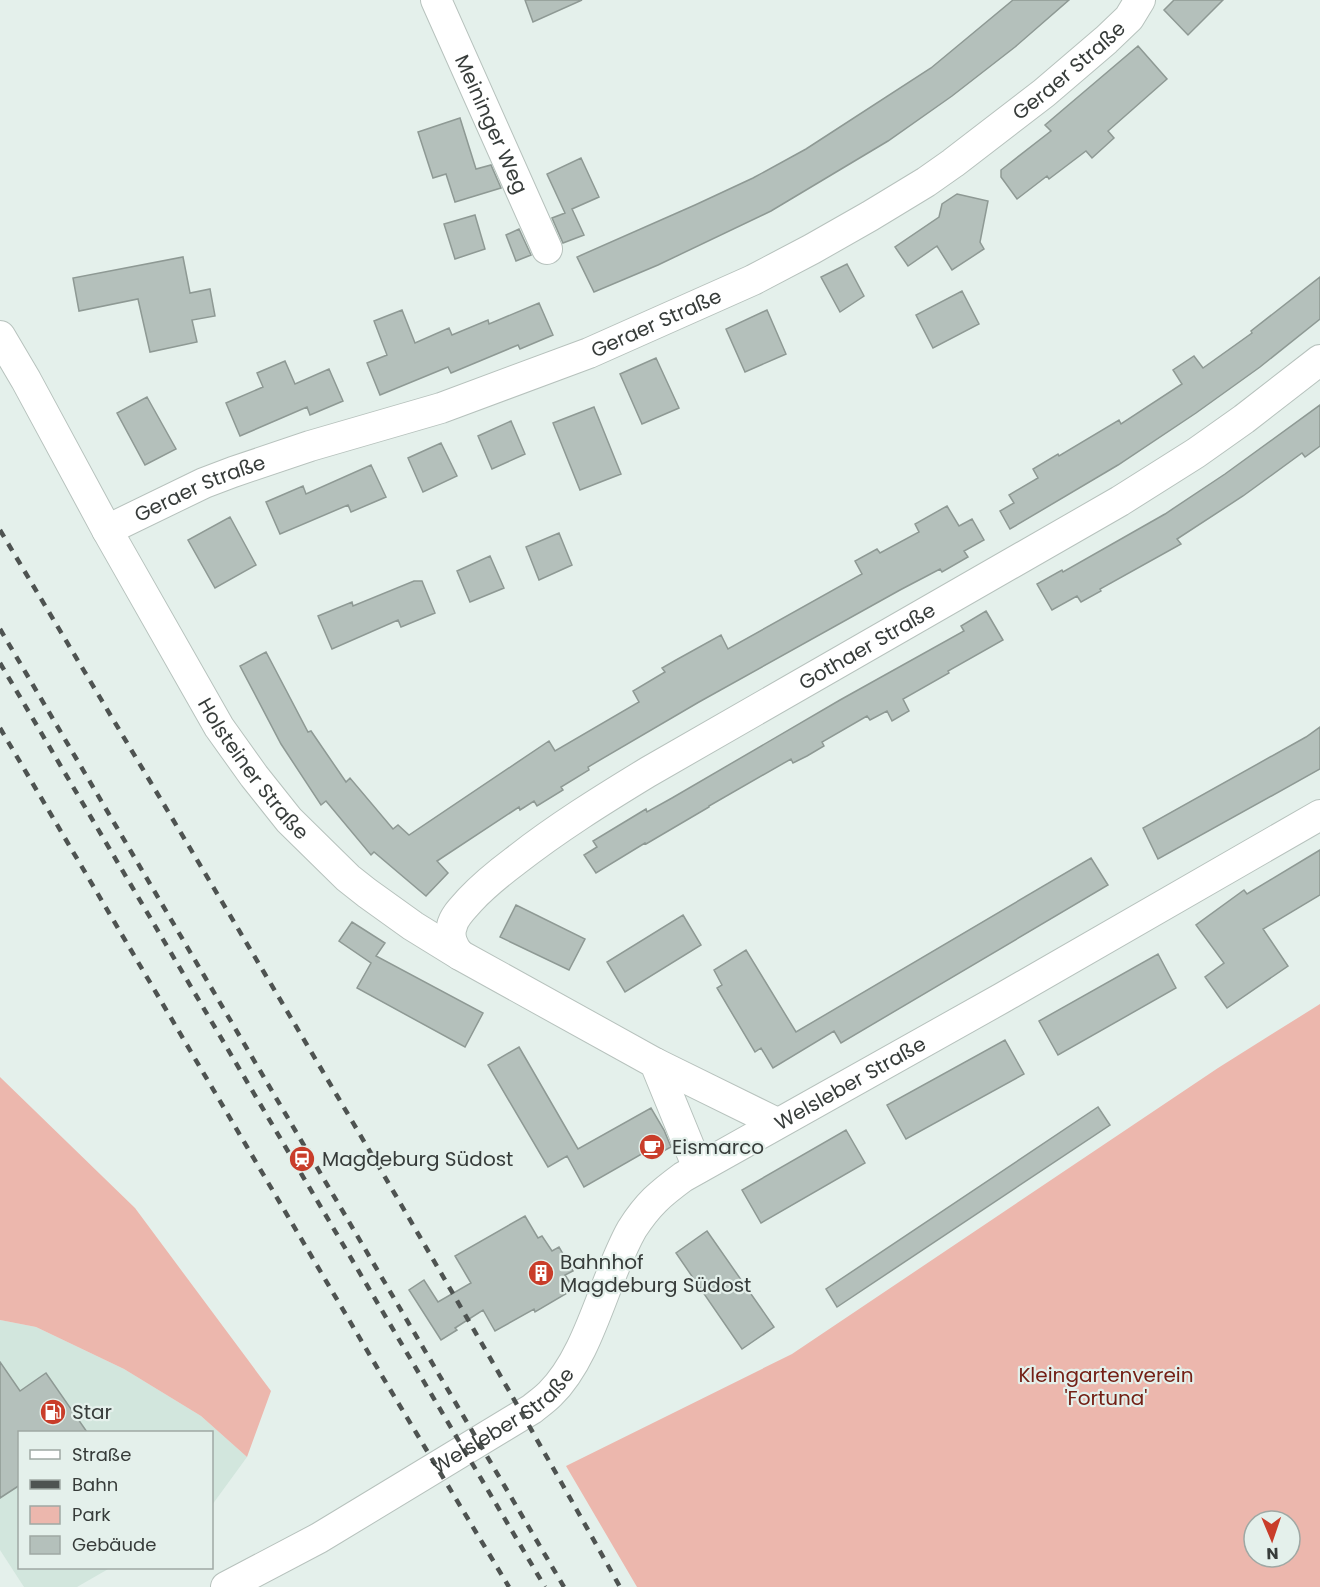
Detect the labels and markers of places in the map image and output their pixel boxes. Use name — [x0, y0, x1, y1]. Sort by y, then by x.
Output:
cafe icon: Eismarco — [637, 1132, 667, 1162]
place label: Eismarco — [672, 1133, 764, 1161]
station icon: Magdeburg Südost — [287, 1144, 317, 1174]
place label: Magdeburg Südost — [322, 1145, 513, 1173]
place label: Bahnhof Magdeburg Südost — [560, 1248, 751, 1299]
building icon: Bahnhof Magdeburg Südost — [526, 1258, 556, 1288]
fuel station icon: Star — [38, 1397, 68, 1427]
place label: Star — [72, 1398, 112, 1426]

